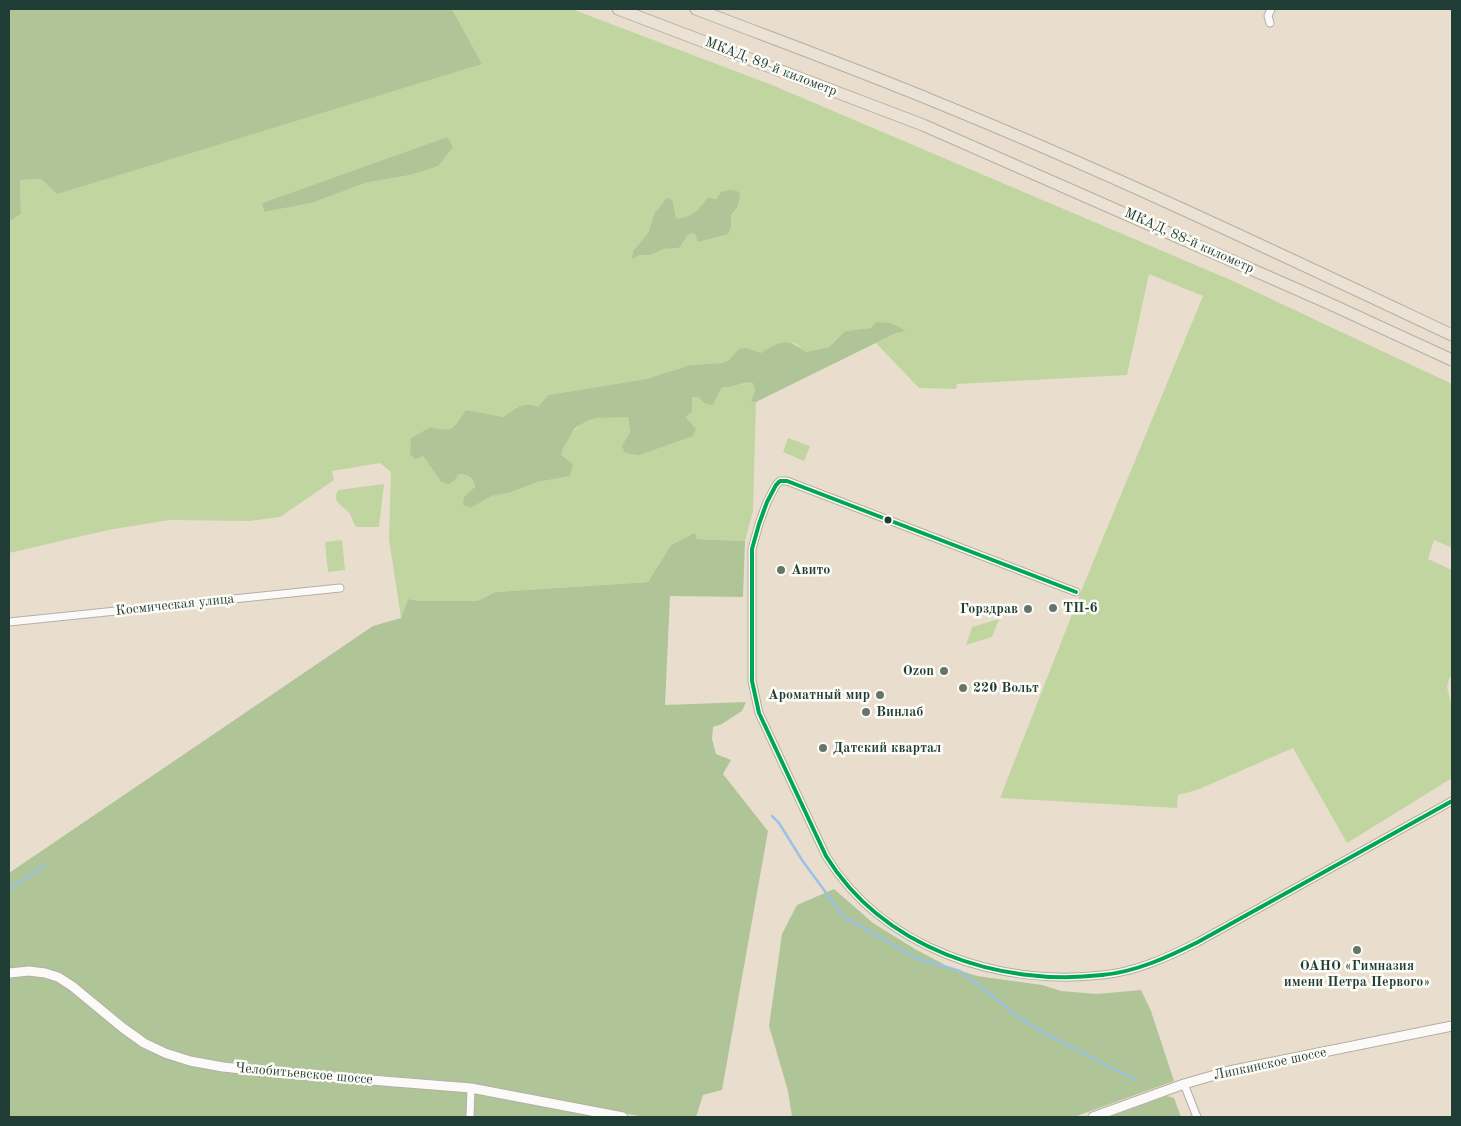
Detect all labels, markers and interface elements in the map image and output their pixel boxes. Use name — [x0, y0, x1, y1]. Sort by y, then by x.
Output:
street label: МКАД, 89-й километр — [703, 34, 839, 100]
street label: МКАД, 88-й километр — [1122, 205, 1256, 277]
unlabelled marker — [883, 515, 893, 525]
place label: Авито — [791, 562, 830, 578]
marker: Авито — [775, 564, 787, 576]
street label: Космическая улица — [115, 590, 235, 620]
place label: ТП-6 — [1063, 600, 1098, 616]
place label: Горздрав — [960, 601, 1018, 617]
marker: ТП-6 — [1047, 602, 1059, 614]
marker: Горздрав — [1022, 603, 1034, 615]
place label: Ozon — [903, 663, 934, 679]
marker: Ozon — [938, 665, 950, 677]
place label: 220 Вольт — [973, 680, 1039, 696]
marker: 220 Вольт — [957, 682, 969, 694]
place label: Ароматный мир — [768, 687, 870, 703]
marker: Ароматный мир — [874, 689, 886, 701]
place label: Винлаб — [876, 704, 923, 720]
marker: Винлаб — [860, 706, 872, 718]
place label: Датский квартал — [833, 740, 941, 756]
marker: Датский квартал — [817, 742, 829, 754]
marker: ОАНО «Гимназия имени Петра Первого» — [1351, 944, 1363, 956]
place label: ОАНО «Гимназия имени Петра Первого» — [1284, 958, 1430, 990]
street label: Липкинское шоссе — [1212, 1044, 1328, 1084]
street label: Челобитьевское шоссе — [234, 1060, 374, 1088]

